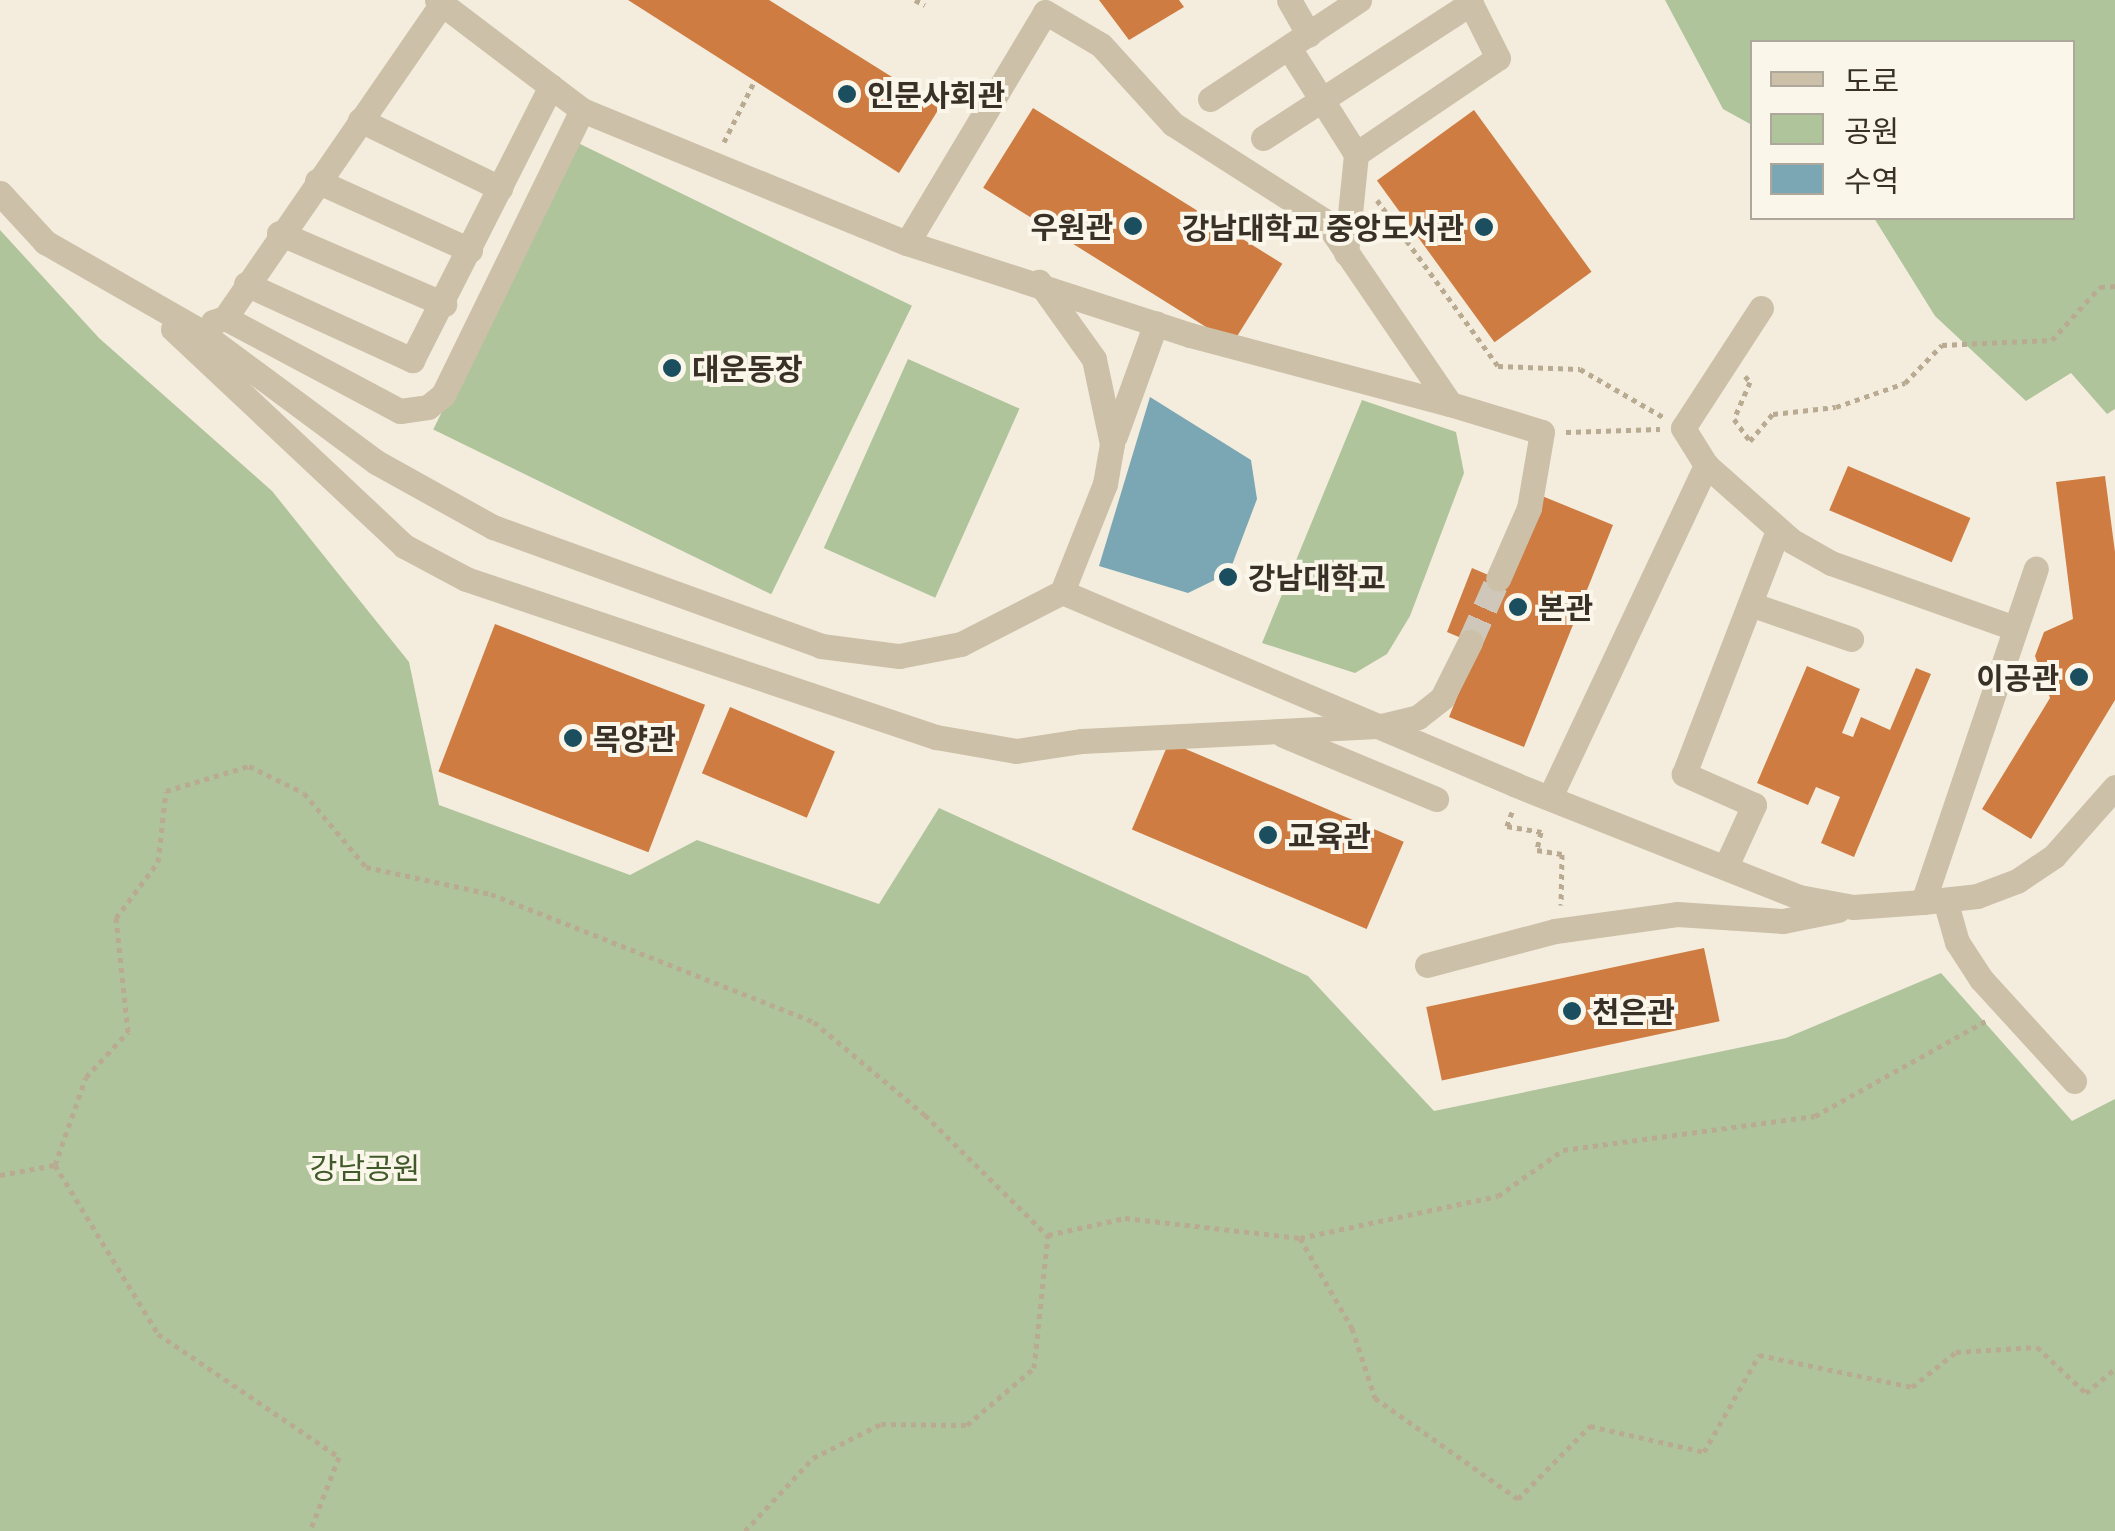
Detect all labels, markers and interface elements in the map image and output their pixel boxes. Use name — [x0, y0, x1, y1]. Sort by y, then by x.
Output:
legend — [1750, 40, 2075, 220]
text: 도로 — [1844, 62, 1899, 98]
place label: 인문사회관 — [867, 76, 1005, 112]
marker: 인문사회관 — [836, 83, 858, 105]
text: 공원 — [1844, 112, 1899, 148]
text: 수역 — [1844, 162, 1899, 198]
place label: 우원관 — [1030, 208, 1113, 244]
place label: 강남대학교 중앙도서관 — [1182, 209, 1464, 245]
marker: 우원관 — [1122, 215, 1144, 237]
marker: 강남대학교 중앙도서관 — [1473, 216, 1495, 238]
place label: 대운동장 — [692, 350, 802, 386]
marker: 대운동장 — [661, 357, 683, 379]
place label: 강남대학교 — [1248, 559, 1386, 595]
marker: 강남대학교 — [1217, 566, 1239, 588]
place label: 본관 — [1538, 589, 1593, 625]
marker: 본관 — [1507, 596, 1529, 618]
place label: 이공관 — [1976, 659, 2059, 695]
marker: 이공관 — [2068, 666, 2090, 688]
place label: 목양관 — [593, 720, 676, 756]
marker: 목양관 — [562, 727, 584, 749]
place label: 교육관 — [1288, 817, 1371, 853]
marker: 교육관 — [1257, 824, 1279, 846]
place label: 천은관 — [1592, 993, 1675, 1029]
marker: 천은관 — [1561, 1000, 1583, 1022]
park label: 강남공원 — [310, 1149, 420, 1185]

